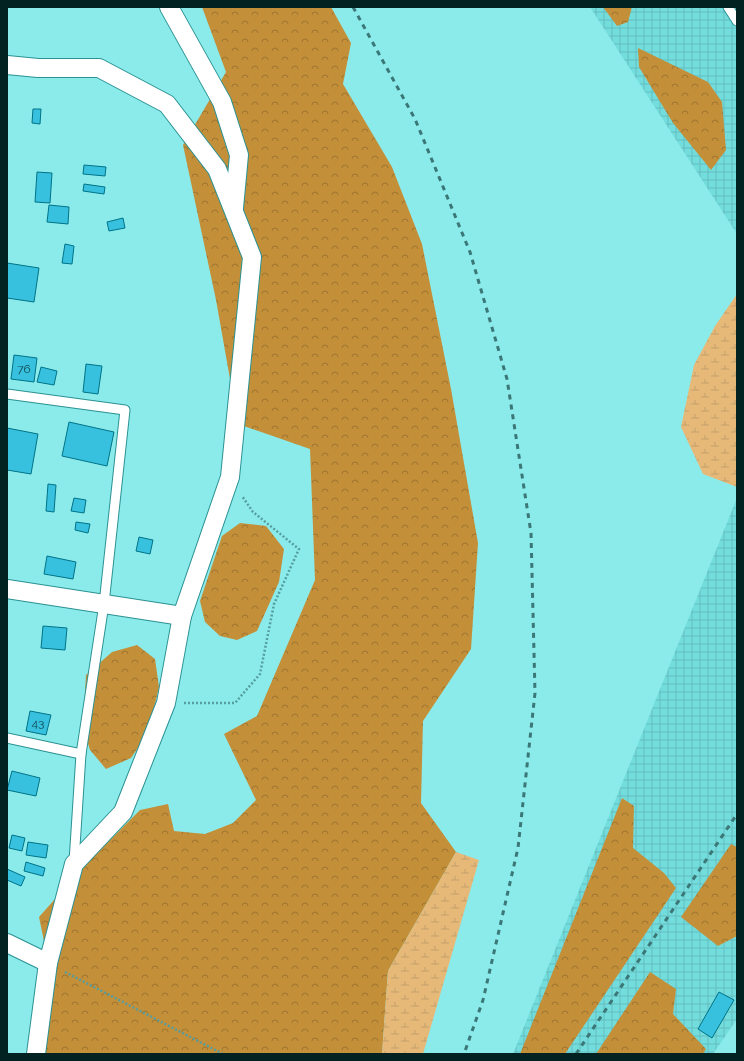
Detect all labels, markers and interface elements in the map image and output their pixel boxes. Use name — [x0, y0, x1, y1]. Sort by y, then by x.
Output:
house number: 76 — [17, 362, 31, 376]
house number: 43 — [32, 716, 44, 730]

